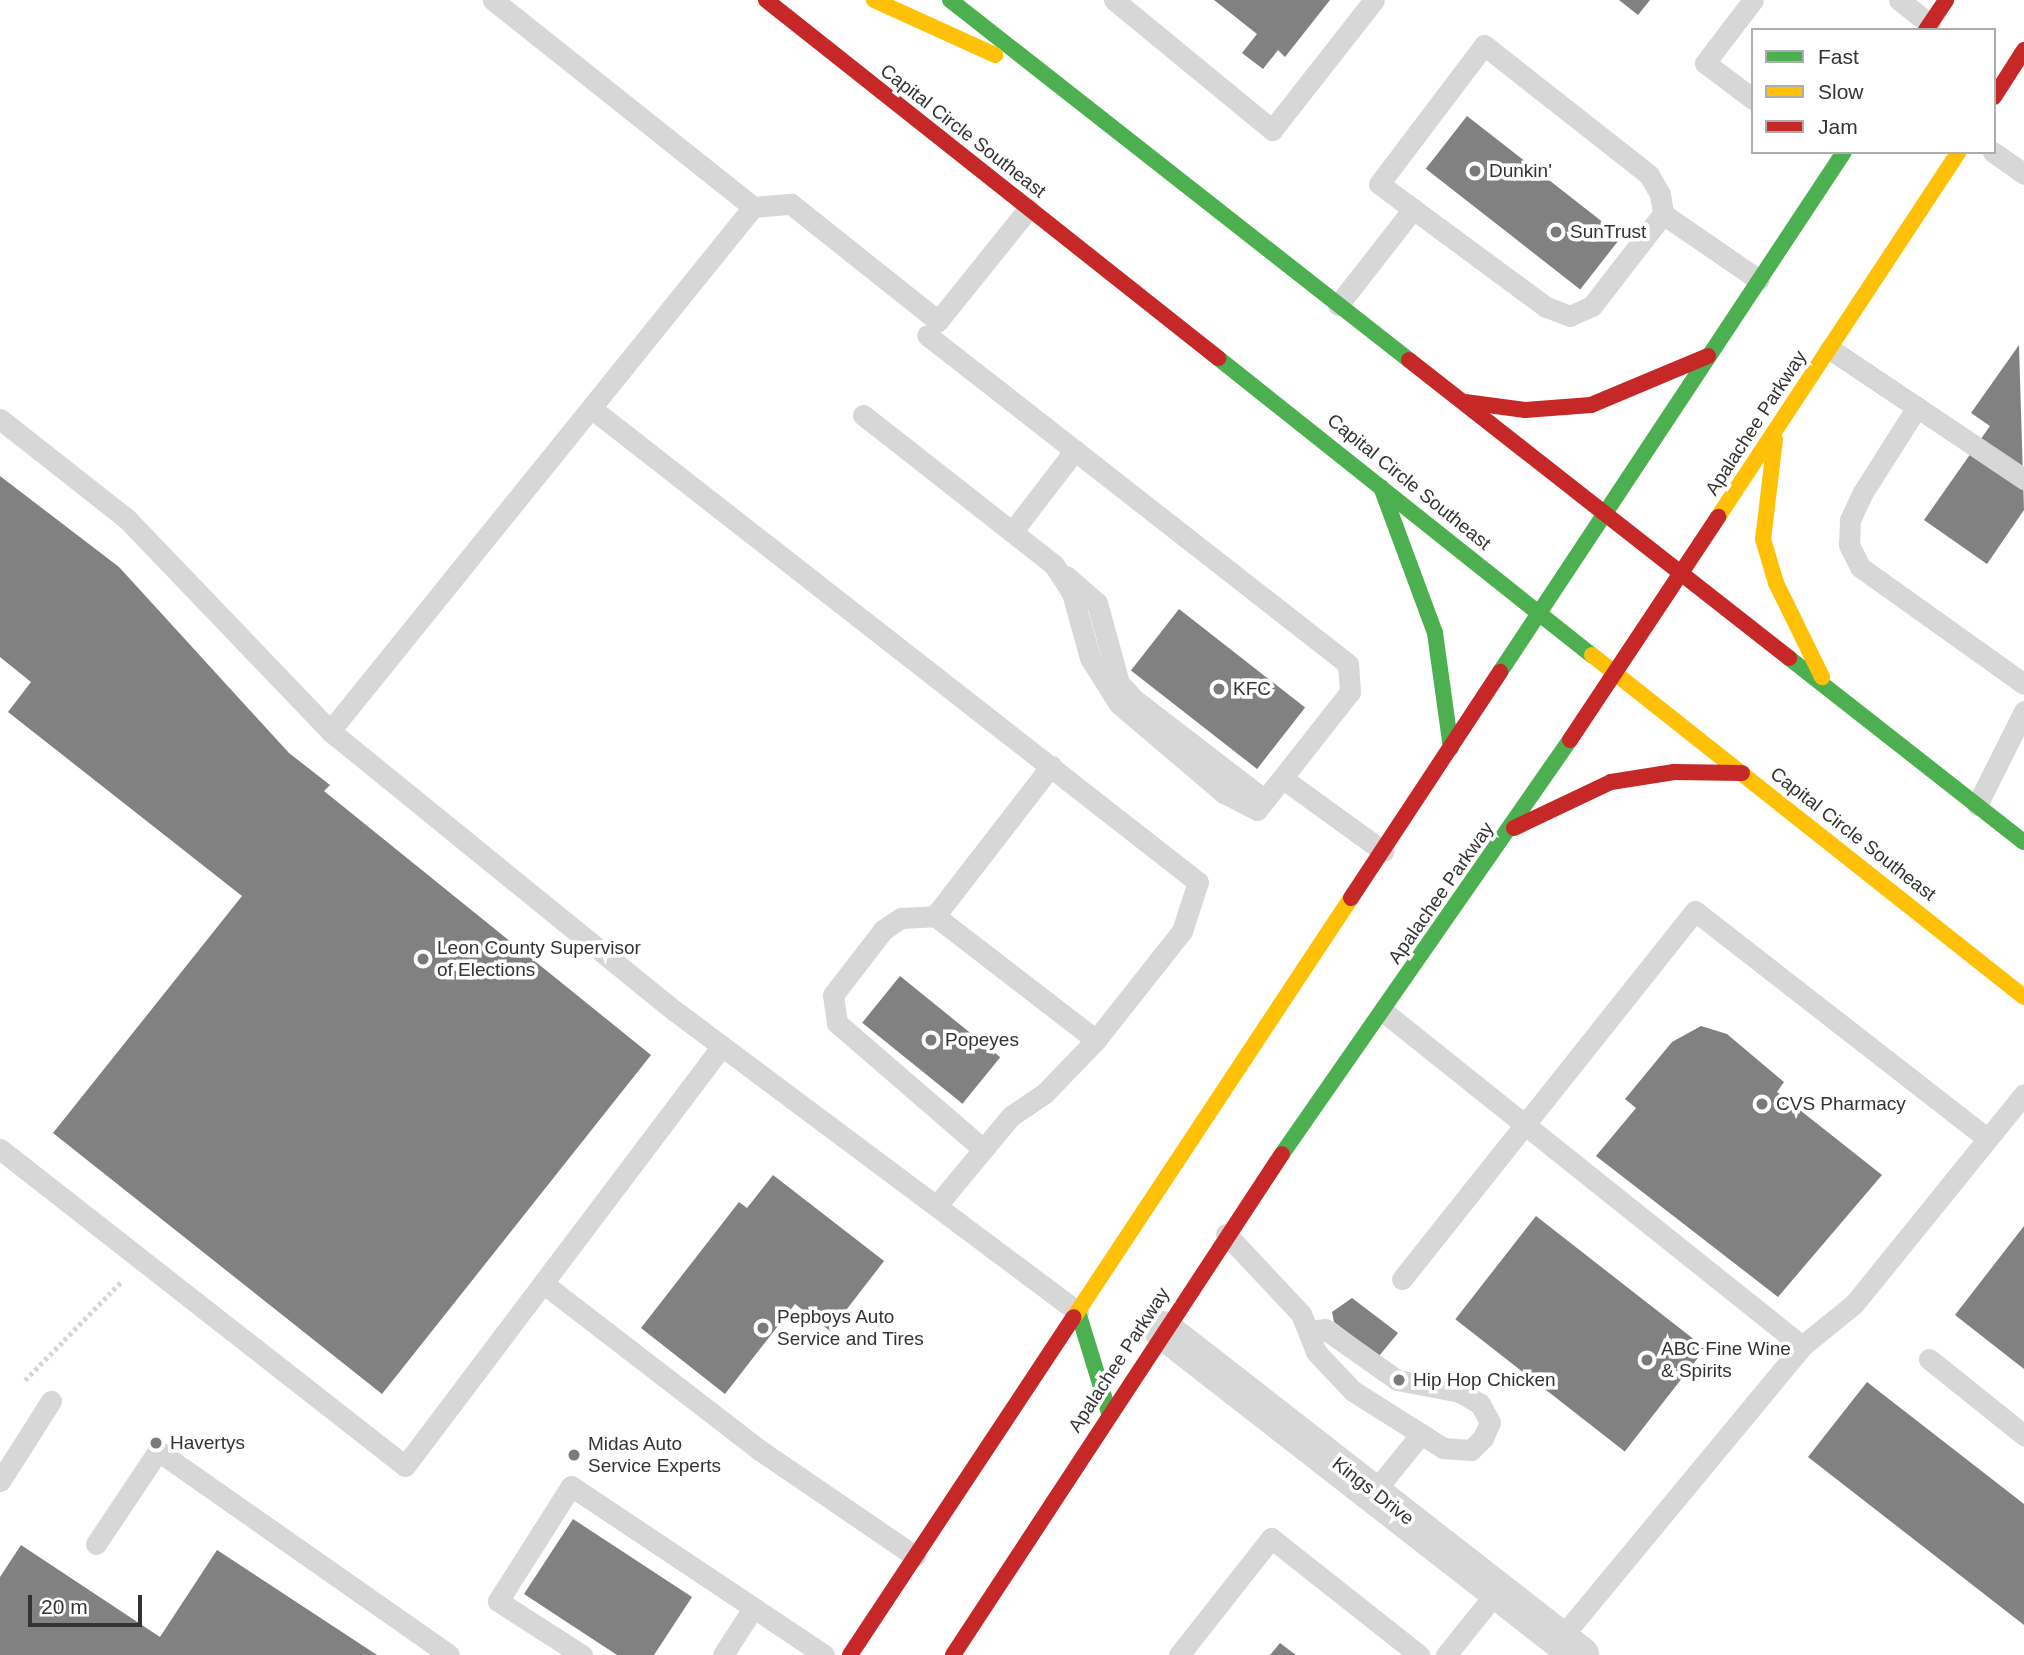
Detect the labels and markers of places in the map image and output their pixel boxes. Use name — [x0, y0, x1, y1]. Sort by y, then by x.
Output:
place label: Dunkin' — [1489, 160, 1552, 182]
marker: Dunkin' — [1467, 163, 1483, 179]
place label: SunTrust — [1570, 221, 1646, 243]
marker: SunTrust — [1548, 224, 1564, 240]
place label: KFC — [1233, 678, 1271, 700]
marker: KFC — [1211, 681, 1227, 697]
place label: Leon County Supervisor of Elections — [437, 937, 641, 981]
marker: Leon County Supervisor of Elections — [415, 951, 431, 967]
place label: Popeyes — [945, 1029, 1019, 1051]
marker: Popeyes — [923, 1032, 939, 1048]
place label: CVS Pharmacy — [1776, 1093, 1906, 1115]
marker: CVS Pharmacy — [1754, 1096, 1770, 1112]
place label: Pepboys Auto Service and Tires — [777, 1306, 924, 1350]
marker: Pepboys Auto Service and Tires — [755, 1320, 771, 1336]
place label: ABC Fine Wine & Spirits — [1661, 1338, 1791, 1382]
marker: ABC Fine Wine & Spirits — [1639, 1352, 1655, 1368]
place label: Hip Hop Chicken — [1413, 1369, 1556, 1391]
marker: Hip Hop Chicken — [1391, 1372, 1407, 1388]
place label: Havertys — [170, 1432, 245, 1454]
place label: Midas Auto Service Experts — [588, 1433, 721, 1477]
marker: Havertys — [148, 1435, 164, 1451]
marker: Midas Auto Service Experts — [566, 1447, 582, 1463]

